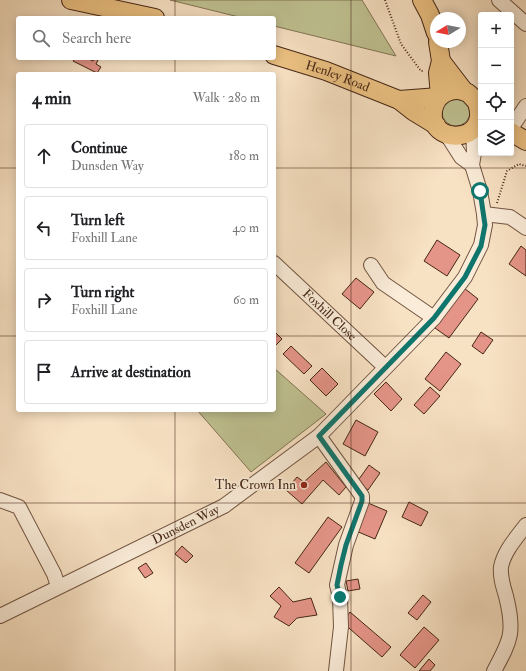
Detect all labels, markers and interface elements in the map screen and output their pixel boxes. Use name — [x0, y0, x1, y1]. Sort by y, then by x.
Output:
north arrow — [430, 12, 466, 48]
map controls — [478, 12, 514, 156]
button: + — [478, 12, 514, 48]
search box — [16, 16, 276, 60]
icon: search — [30, 27, 52, 49]
text: Search here — [62, 29, 131, 48]
button: − — [478, 48, 514, 84]
street label: Henley Road — [304, 57, 372, 96]
button: locate — [478, 84, 514, 120]
text: 4 min — [32, 88, 71, 109]
text: Walk · 280 m — [193, 90, 260, 106]
button: layers — [478, 120, 514, 156]
text: Continue — [71, 139, 127, 158]
icon: ahead — [33, 145, 55, 167]
text: 180 m — [229, 148, 259, 164]
text: Dunsden Way — [71, 158, 144, 174]
route start — [471, 182, 489, 200]
text: Turn left — [71, 211, 125, 230]
icon: left — [33, 217, 55, 239]
text: 40 m — [233, 220, 259, 236]
text: Foxhill Lane — [71, 230, 137, 246]
text: Turn right — [71, 283, 134, 302]
street label: Foxhill Close — [299, 286, 360, 345]
icon: right — [33, 289, 55, 311]
text: 60 m — [233, 292, 259, 308]
text: Foxhill Lane — [71, 302, 137, 318]
icon: arrive — [33, 361, 55, 383]
text: Arrive at destination — [71, 363, 191, 382]
place label: The Crown Inn — [215, 477, 296, 493]
marker: The Crown Inn — [299, 480, 309, 490]
street label: Dunsden Way — [150, 501, 223, 548]
route end — [331, 588, 349, 606]

